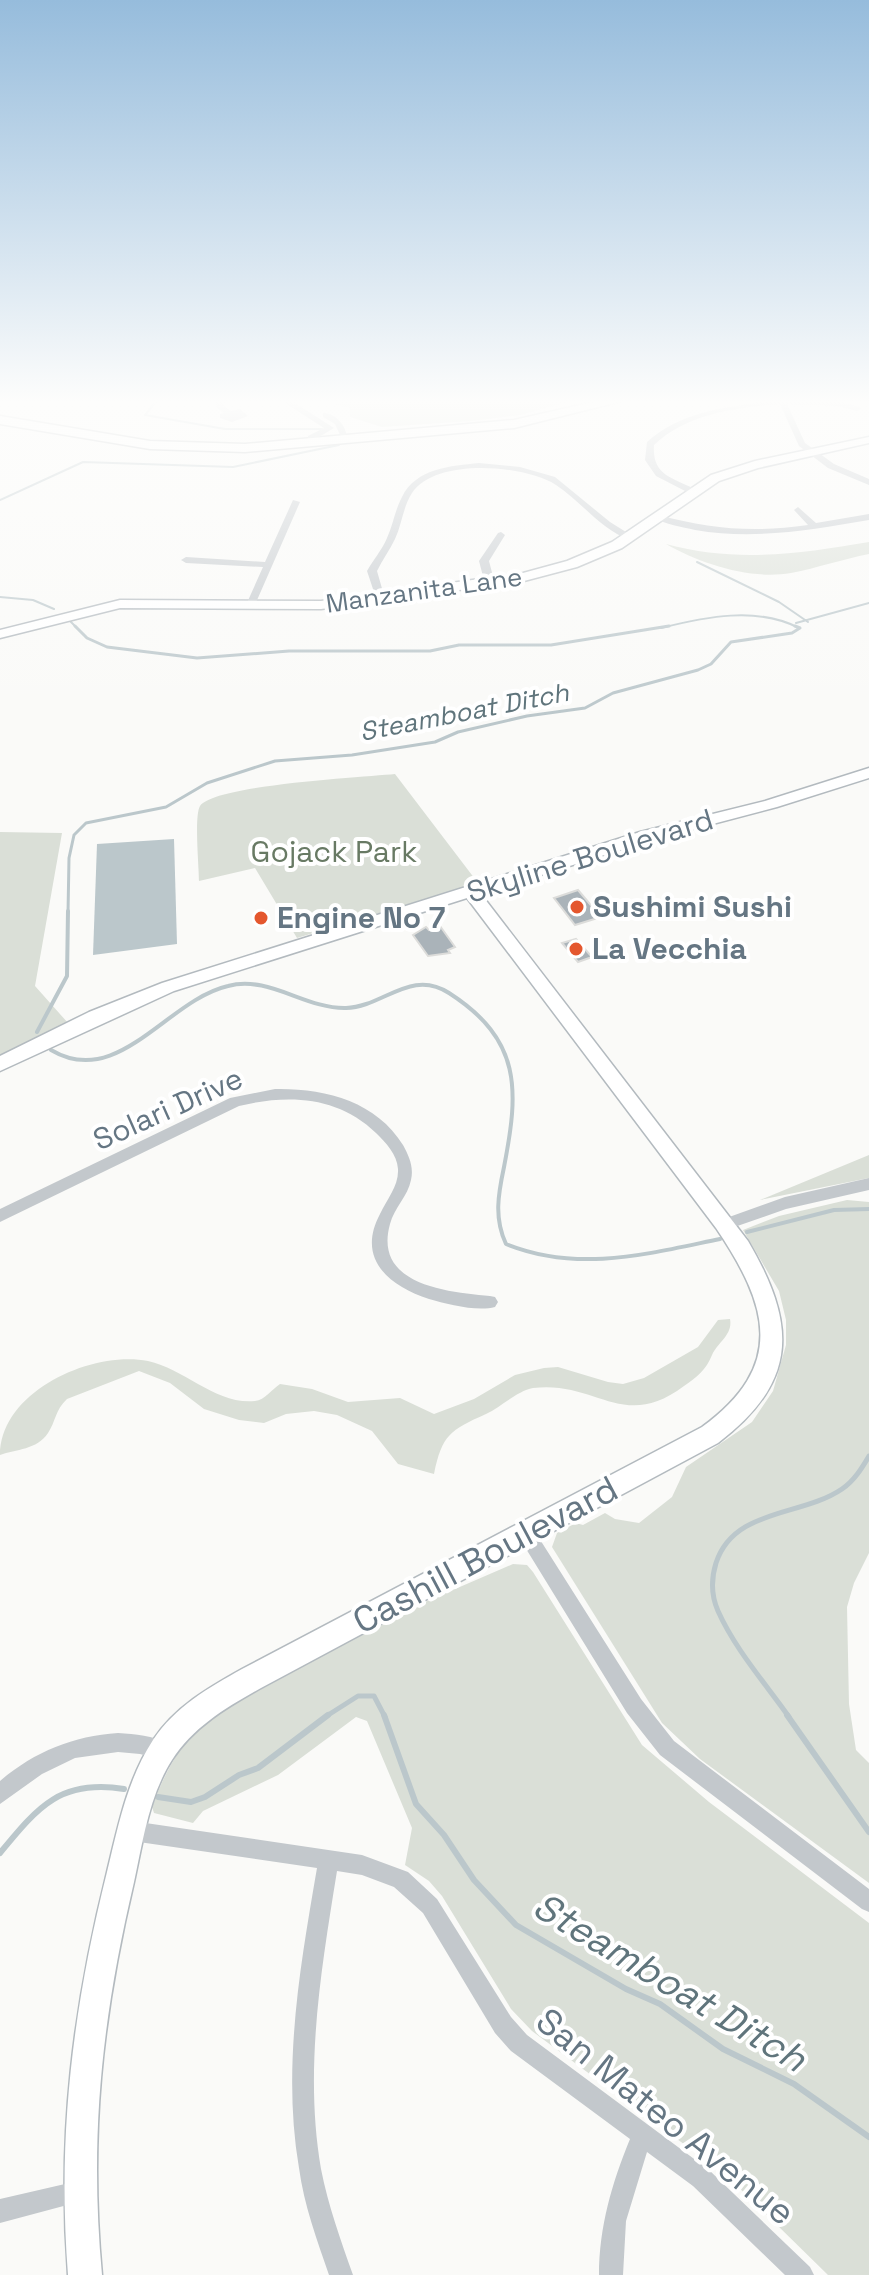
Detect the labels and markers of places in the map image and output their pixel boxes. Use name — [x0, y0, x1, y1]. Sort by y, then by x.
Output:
place label: Sushimi Sushi — [593, 887, 792, 926]
place label: Engine No 7 — [277, 898, 445, 937]
marker: Sushimi Sushi — [568, 898, 586, 916]
marker: Engine No 7 — [252, 909, 270, 927]
place label: La Vecchia — [592, 929, 747, 968]
marker: La Vecchia — [567, 940, 585, 958]

